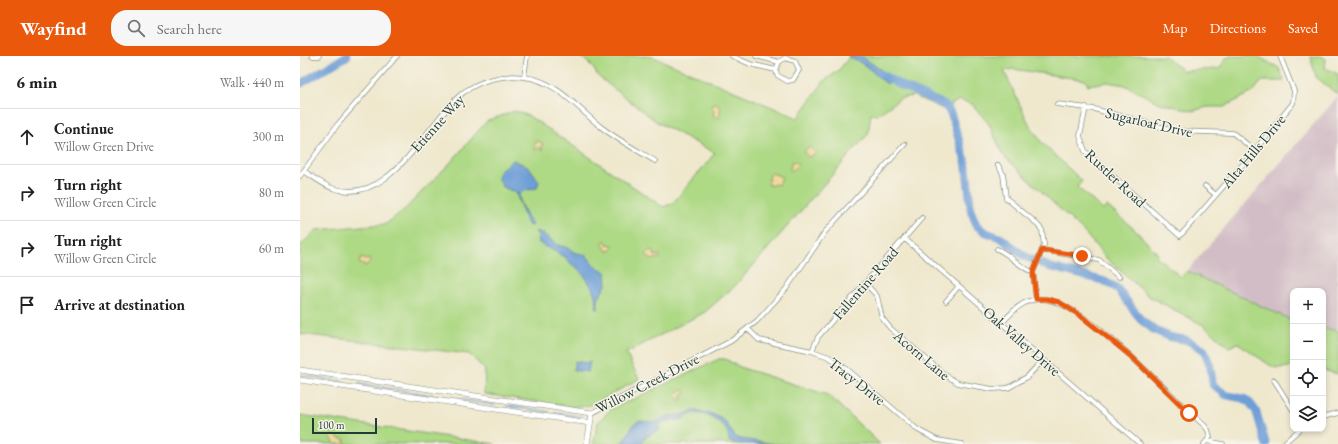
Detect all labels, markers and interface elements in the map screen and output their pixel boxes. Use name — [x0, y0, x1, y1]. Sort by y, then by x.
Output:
search box — [111, 10, 391, 46]
text: Wayfind — [20, 16, 87, 41]
icon: search — [125, 17, 147, 39]
text: Search here — [157, 19, 222, 38]
text: Map — [1162, 19, 1188, 37]
text: Directions — [1210, 19, 1266, 37]
text: Saved — [1288, 19, 1318, 37]
text: 6 min — [16, 71, 57, 93]
text: Walk · 440 m — [220, 74, 284, 91]
street label: Etienne Way — [406, 90, 468, 156]
street label: Sugarloaf Drive — [1104, 103, 1195, 141]
street label: Alta Hills Drive — [1216, 110, 1289, 193]
text: Continue — [54, 119, 114, 138]
icon: ahead — [16, 126, 38, 148]
text: 300 m — [253, 128, 284, 145]
text: Willow Green Drive — [54, 138, 154, 155]
street label: Rustler Road — [1081, 145, 1151, 211]
text: Turn right — [54, 175, 122, 194]
icon: right — [16, 182, 38, 204]
text: 80 m — [259, 184, 284, 201]
text: Willow Green Circle — [54, 194, 156, 211]
text: Turn right — [54, 231, 122, 250]
icon: right — [16, 238, 38, 260]
text: 60 m — [259, 240, 284, 257]
street label: Fallentine Road — [828, 242, 902, 323]
route end — [1073, 247, 1091, 265]
text: Willow Green Circle — [54, 250, 156, 267]
map controls — [1290, 288, 1326, 432]
button: + — [1290, 288, 1326, 324]
icon: arrive — [16, 294, 38, 316]
text: Arrive at destination — [54, 295, 185, 314]
street label: Oak Valley Drive — [979, 302, 1065, 380]
button: − — [1290, 324, 1326, 360]
street label: Acorn Lane — [889, 325, 954, 384]
street label: Willow Creek Drive — [592, 349, 702, 417]
street label: Tracy Drive — [825, 353, 889, 409]
button: locate — [1290, 360, 1326, 396]
button: layers — [1290, 396, 1326, 432]
route start — [1180, 404, 1198, 422]
scale bar — [312, 416, 377, 435]
text: 100 m — [318, 418, 345, 432]

